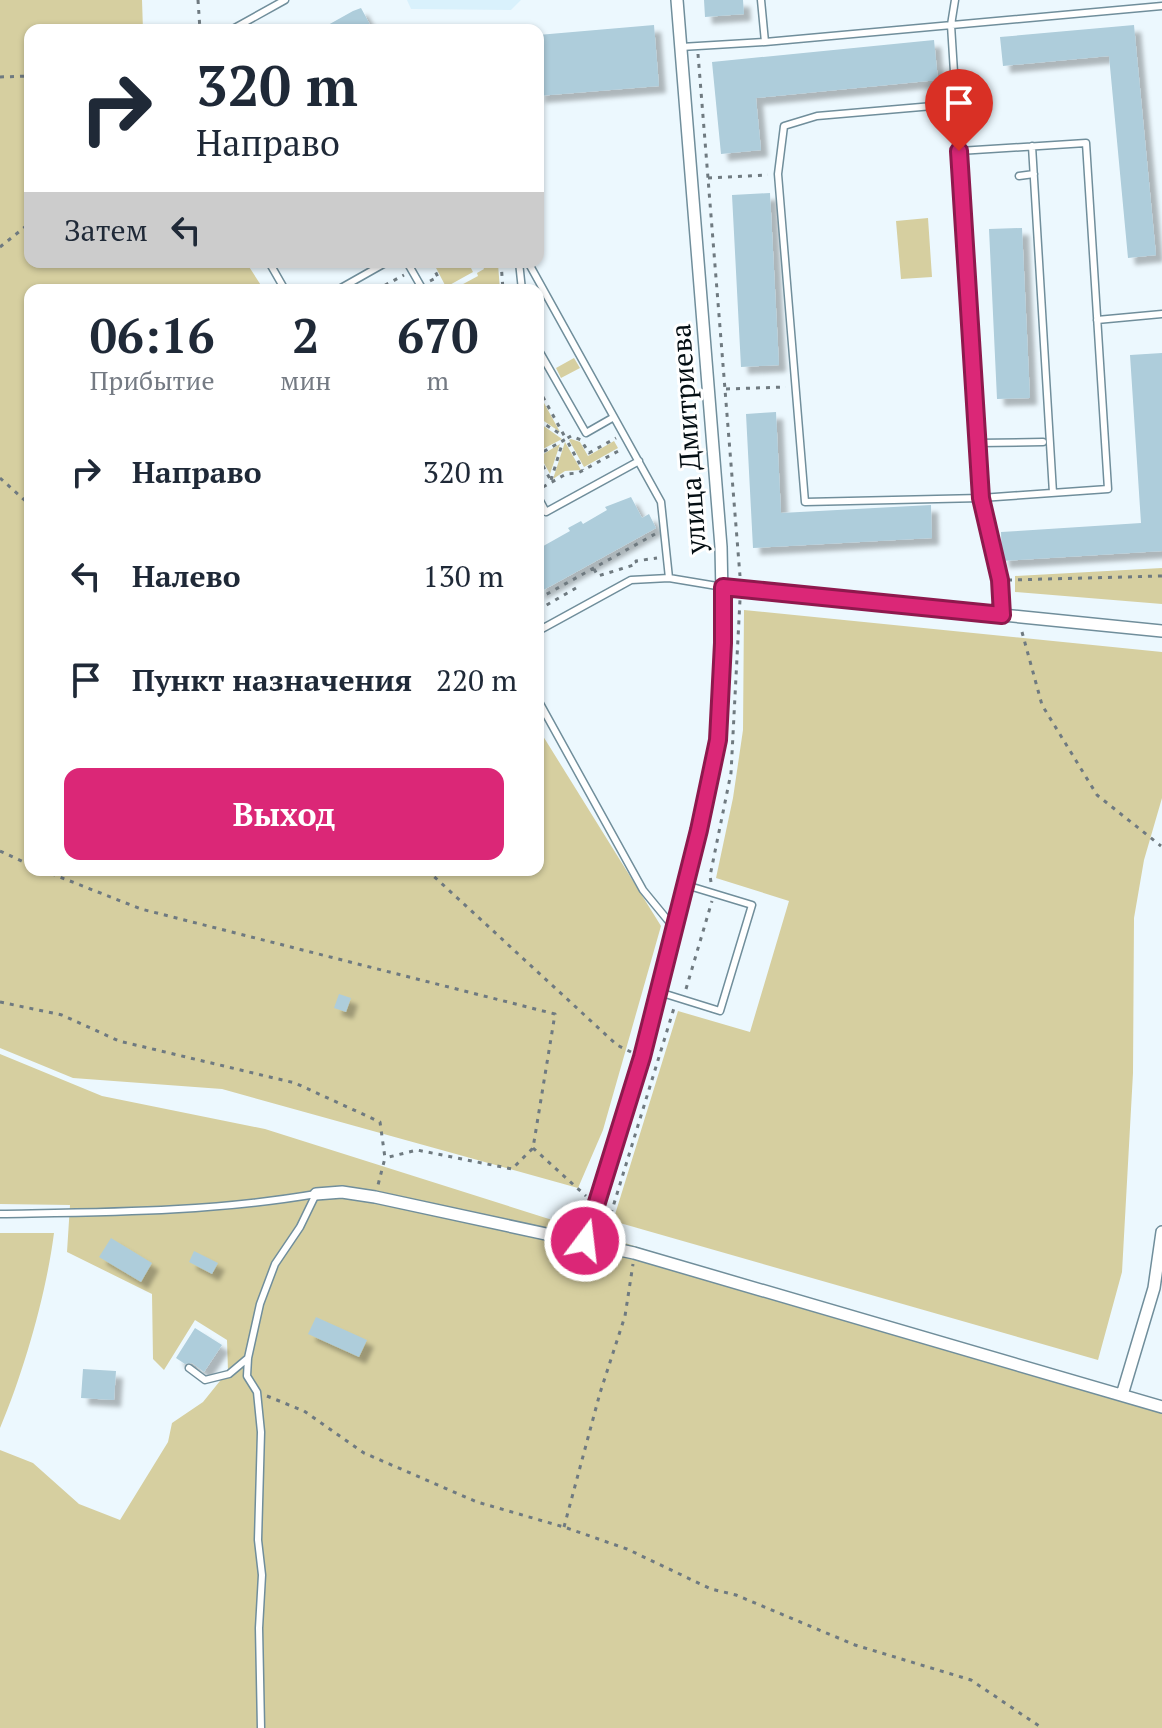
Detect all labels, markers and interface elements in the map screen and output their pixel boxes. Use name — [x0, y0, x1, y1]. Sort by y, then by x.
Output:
text: 320 m — [196, 48, 358, 122]
icon: right — [64, 56, 168, 160]
pin — [925, 69, 993, 151]
icon: arrive — [937, 81, 981, 125]
text: Направо — [196, 119, 340, 166]
icon: left — [164, 208, 208, 252]
text: Затем — [64, 210, 148, 250]
text: 06:16 — [90, 303, 215, 367]
text: 2 — [292, 303, 319, 367]
text: 670 — [397, 303, 478, 367]
street label: улица Дмитриева — [661, 323, 714, 556]
text: Прибытие — [90, 363, 214, 397]
text: мин — [280, 363, 331, 397]
text: m — [426, 363, 449, 397]
icon: right — [64, 450, 108, 494]
text: Направо — [132, 452, 262, 492]
text: 320 m — [423, 452, 504, 492]
icon: left — [64, 554, 108, 598]
text: Налево — [132, 556, 241, 596]
text: 130 m — [423, 556, 504, 596]
icon: arrive — [64, 658, 108, 702]
text: Пункт назначения — [132, 660, 412, 700]
text: 220 m — [436, 660, 517, 700]
button: Выход — [64, 768, 504, 860]
position arrow — [543, 1199, 627, 1283]

